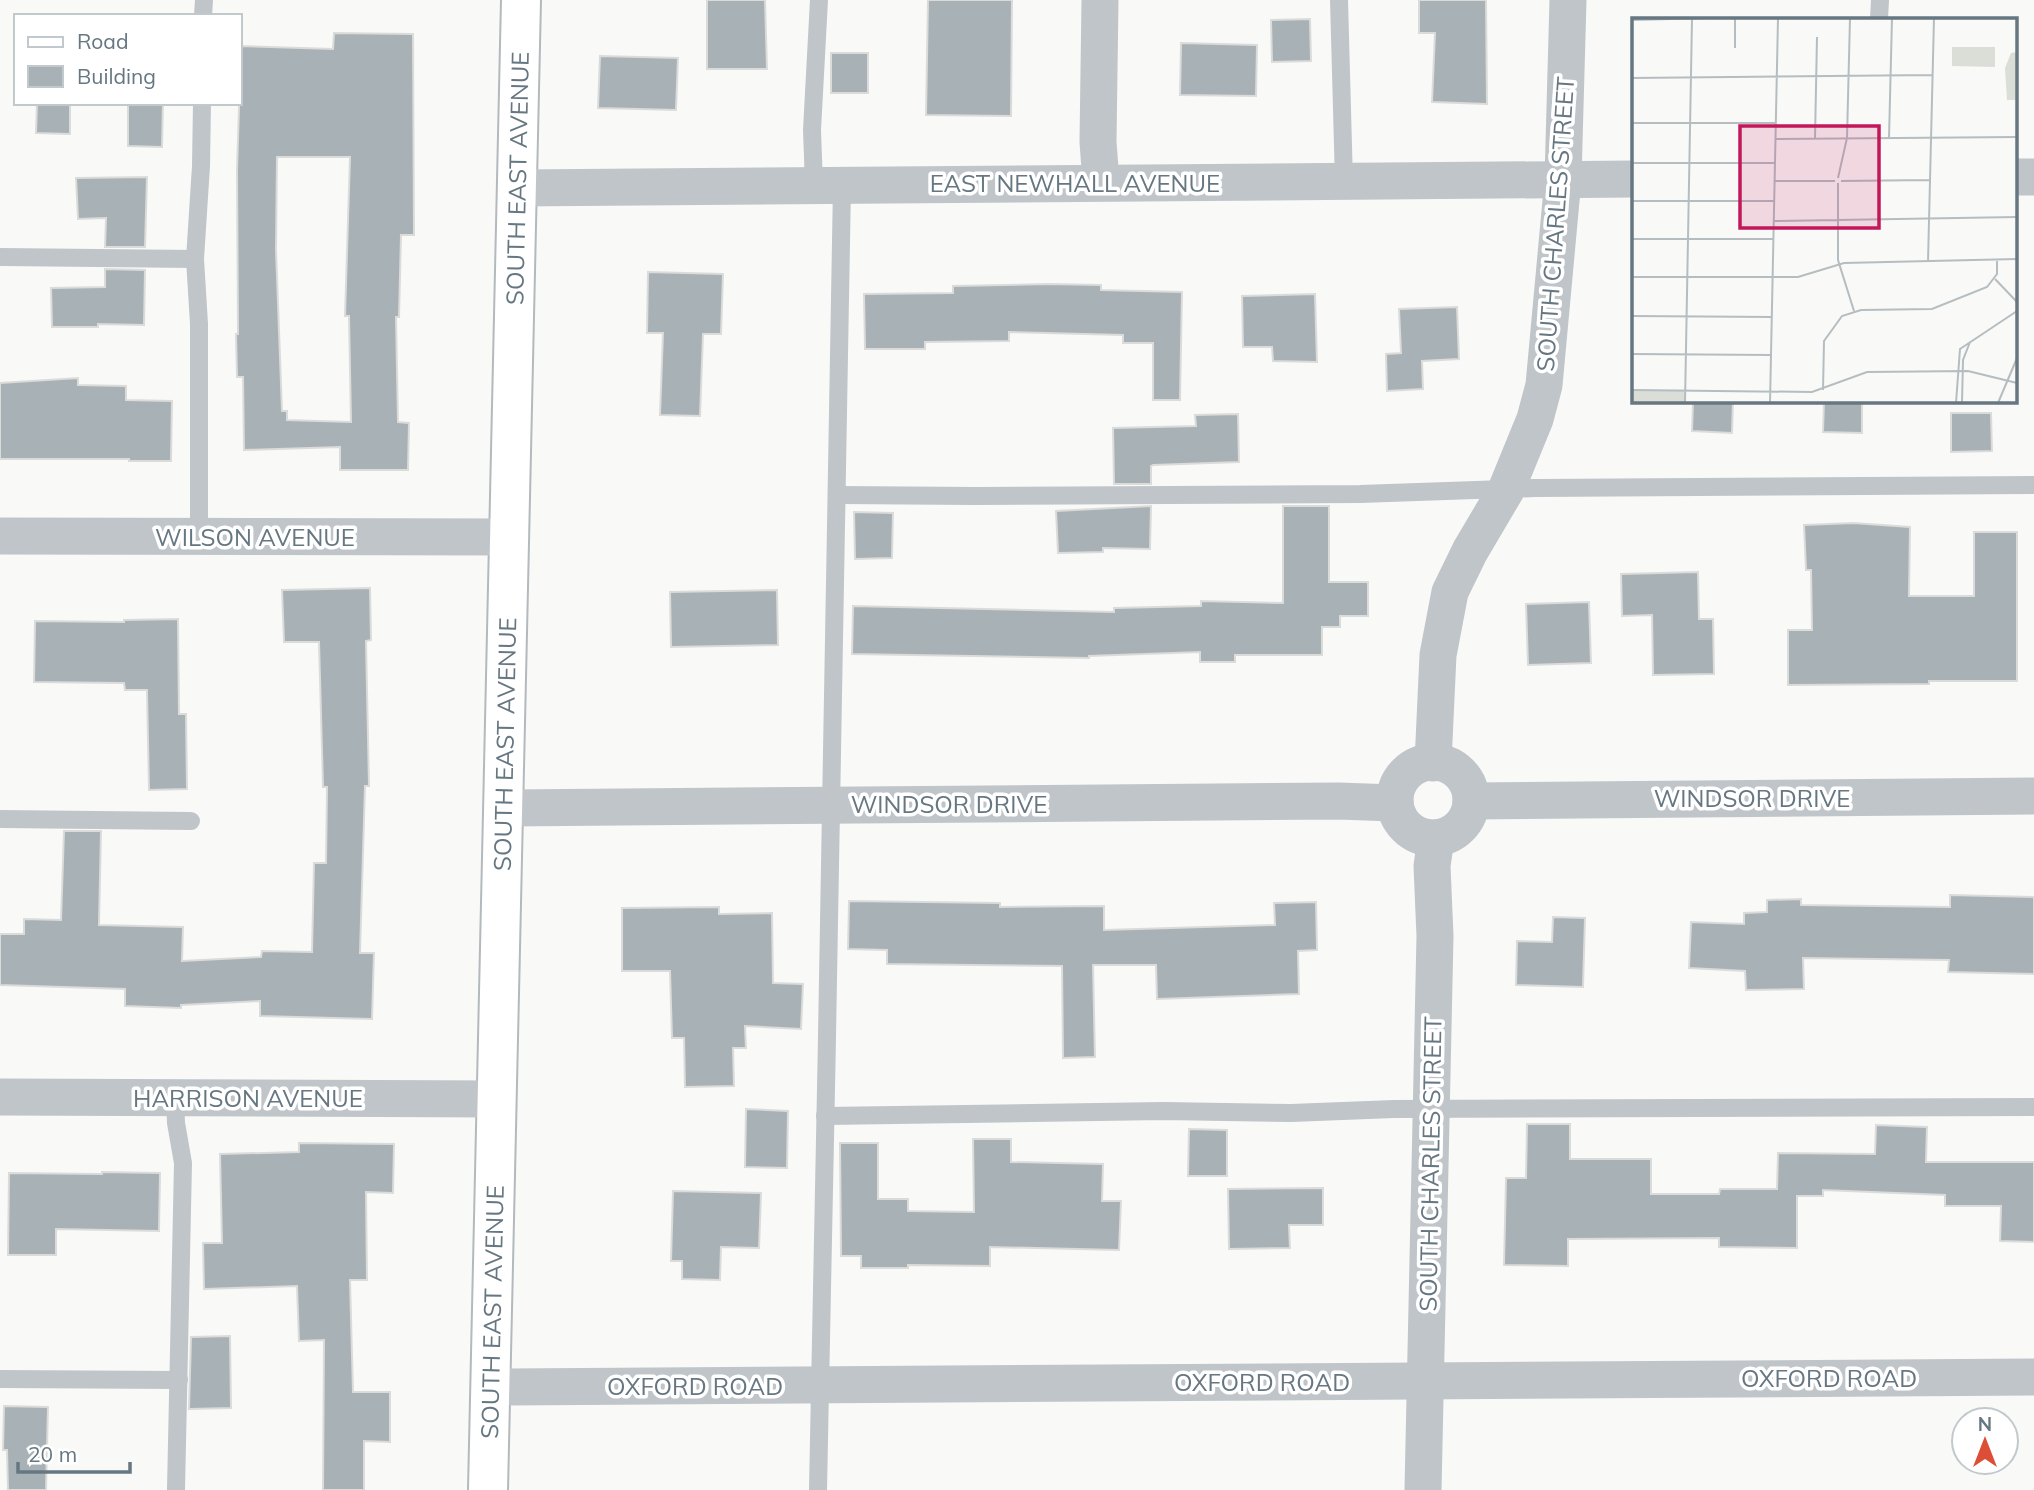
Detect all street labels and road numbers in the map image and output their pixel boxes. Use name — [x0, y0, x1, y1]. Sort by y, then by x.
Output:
street label: SOUTH EAST AVENUE — [499, 51, 535, 305]
street label: SOUTH CHARLES STREET — [1530, 75, 1580, 372]
street label: EAST NEWHALL AVENUE — [930, 168, 1220, 198]
street label: WILSON AVENUE — [155, 522, 355, 552]
street label: SOUTH EAST AVENUE — [487, 617, 522, 871]
street label: WINDSOR DRIVE — [1654, 783, 1850, 813]
street label: WINDSOR DRIVE — [851, 789, 1047, 819]
street label: SOUTH CHARLES STREET — [1412, 1016, 1448, 1312]
street label: HARRISON AVENUE — [133, 1083, 363, 1113]
street label: SOUTH EAST AVENUE — [474, 1185, 510, 1439]
street label: OXFORD ROAD — [1741, 1363, 1917, 1393]
street label: OXFORD ROAD — [1174, 1367, 1350, 1397]
street label: OXFORD ROAD — [607, 1371, 783, 1401]

